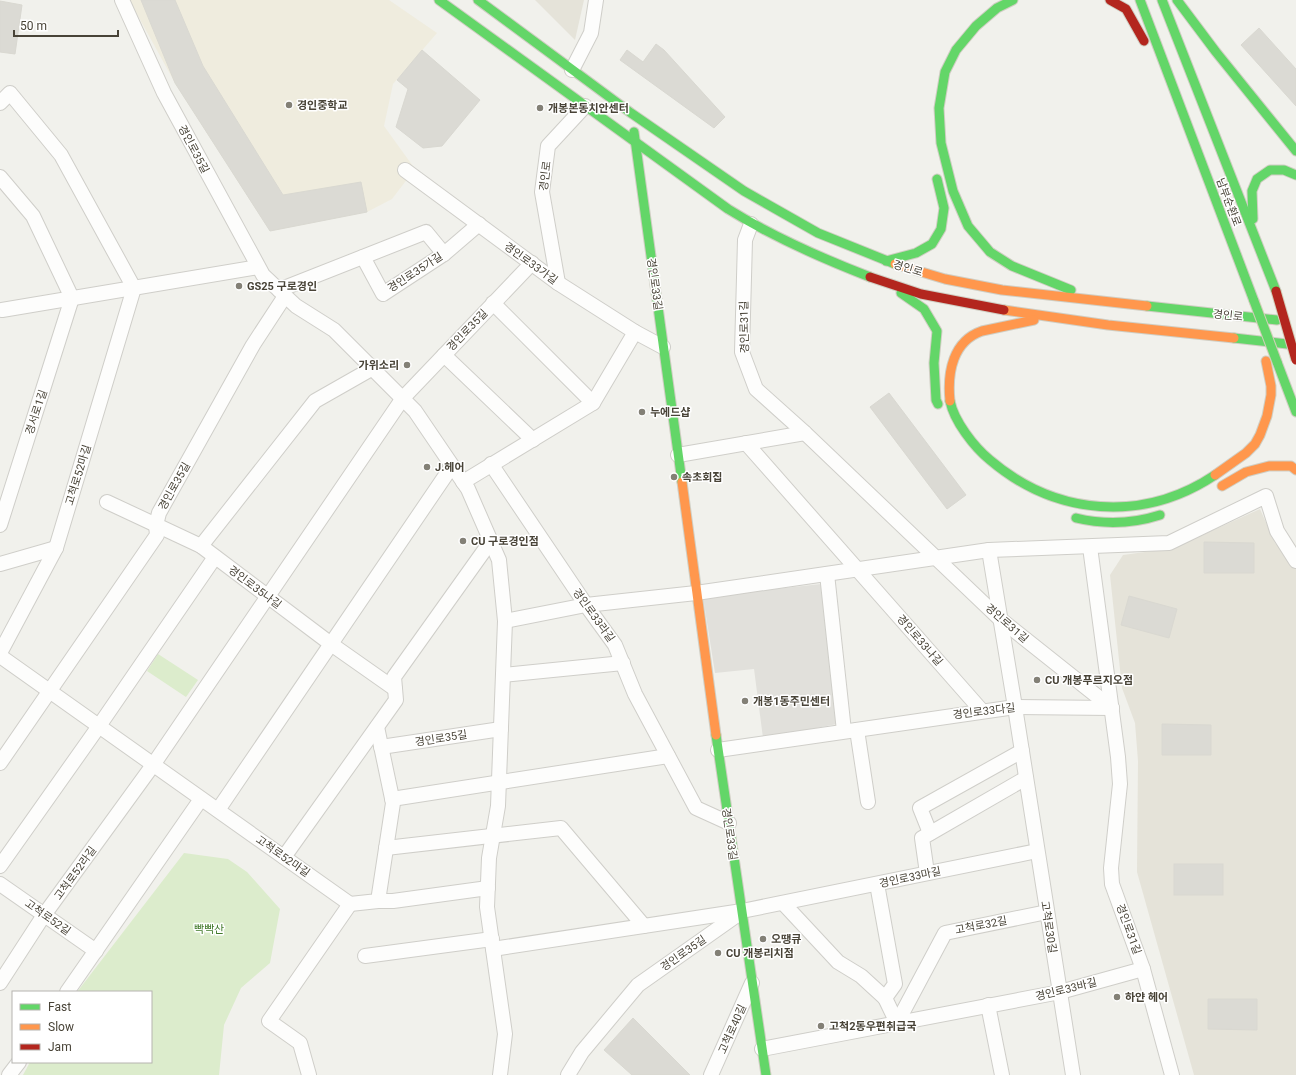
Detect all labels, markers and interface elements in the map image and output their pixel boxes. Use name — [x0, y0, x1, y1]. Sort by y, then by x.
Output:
scale bar — [14, 12, 118, 38]
text: 50 m — [20, 19, 47, 33]
place label: 경인중학교 — [297, 99, 348, 112]
marker: 경인중학교 — [284, 100, 294, 110]
place label: 개봉본동치안센터 — [548, 102, 629, 115]
marker: 개봉본동치안센터 — [535, 103, 545, 113]
street label: 경인로35길 — [175, 123, 212, 176]
street label: 경인로 — [537, 160, 554, 192]
street label: 남부순환로 — [1213, 176, 1244, 228]
street label: 경인로33가길 — [501, 240, 560, 287]
street label: 경인로35가길 — [385, 250, 445, 295]
street label: 경인로33길 — [644, 257, 665, 311]
street label: 경인로 — [891, 258, 924, 279]
place label: GS25 구로경인 — [247, 280, 317, 293]
marker: GS25 구로경인 — [234, 281, 244, 291]
street label: 경인로31길 — [738, 300, 751, 354]
street label: 경인로35길 — [444, 307, 490, 354]
street label: 경인로 — [1212, 307, 1244, 324]
place label: 가위소리 — [359, 359, 399, 372]
marker: 가위소리 — [402, 360, 412, 370]
street label: 경서로1길 — [23, 388, 50, 436]
place label: 누에드샵 — [650, 406, 690, 419]
marker: 누에드샵 — [637, 407, 647, 417]
street label: 고척로52마길 — [63, 443, 94, 507]
street label: 경인로35길 — [156, 460, 193, 513]
place label: J.헤어 — [435, 461, 465, 474]
marker: J.헤어 — [422, 462, 432, 472]
place label: 속초회집 — [682, 471, 722, 484]
marker: 속초회집 — [669, 472, 679, 482]
place label: CU 구로경인점 — [471, 535, 539, 548]
marker: CU 구로경인점 — [458, 536, 468, 546]
street label: 경인로35나길 — [226, 563, 284, 612]
street label: 경인로33라길 — [570, 586, 617, 645]
street label: 경인로31길 — [982, 601, 1031, 646]
street label: 경인로33나길 — [894, 612, 945, 668]
place label: CU 개봉푸르지오점 — [1045, 674, 1133, 687]
marker: CU 개봉푸르지오점 — [1032, 675, 1042, 685]
place label: 개봉1동주민센터 — [753, 695, 830, 708]
marker: 개봉1동주민센터 — [740, 696, 750, 706]
street label: 경인로33다길 — [952, 701, 1016, 722]
street label: 경인로35길 — [414, 728, 468, 749]
street label: 경인로33길 — [719, 807, 740, 861]
street label: 고척로52마길 — [253, 833, 312, 880]
street label: 고척로52라길 — [52, 844, 99, 903]
street label: 경인로33마길 — [878, 865, 942, 890]
street label: 고척로52길 — [22, 897, 73, 938]
street label: 고척로30길 — [1038, 900, 1059, 954]
street label: 경인로31길 — [1113, 902, 1144, 956]
street label: 고척로32길 — [954, 914, 1008, 937]
park label: 빡빡산 — [194, 923, 224, 936]
street label: 경인로35길 — [658, 933, 709, 974]
place label: 오땡큐 — [771, 933, 801, 946]
marker: 오땡큐 — [758, 934, 768, 944]
place label: CU 개봉리치점 — [726, 947, 794, 960]
marker: CU 개봉리치점 — [713, 948, 723, 958]
street label: 경인로33바길 — [1034, 976, 1098, 1003]
legend — [12, 991, 152, 1063]
place label: 하얀 헤어 — [1125, 991, 1168, 1004]
marker: 하얀 헤어 — [1112, 992, 1122, 1002]
text: Fast — [48, 1000, 71, 1014]
street label: 고척로40길 — [716, 1002, 749, 1056]
text: Slow — [48, 1020, 74, 1034]
place label: 고척2동우편취급국 — [829, 1020, 916, 1033]
marker: 고척2동우편취급국 — [816, 1021, 826, 1031]
text: Jam — [48, 1040, 72, 1054]

